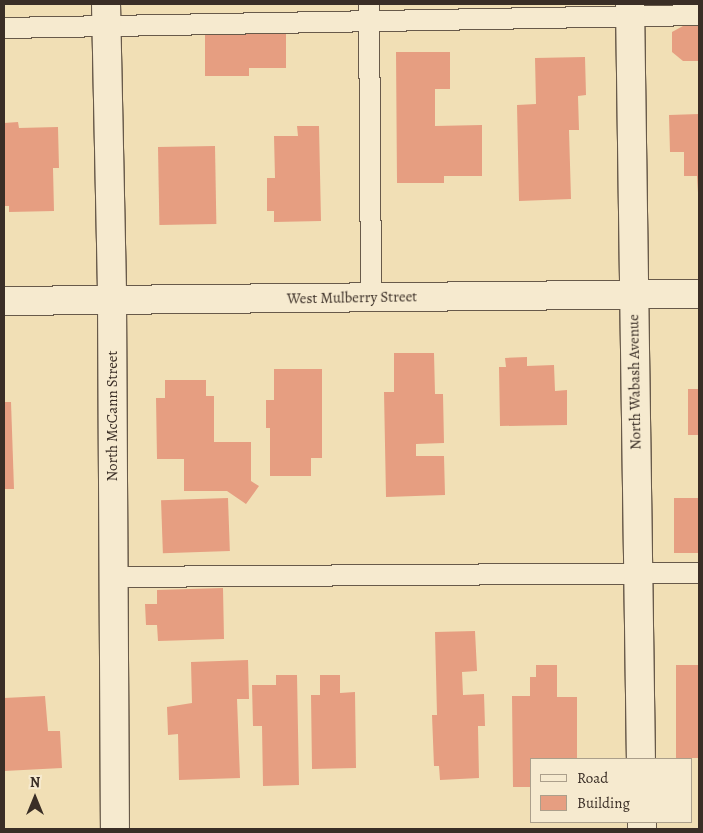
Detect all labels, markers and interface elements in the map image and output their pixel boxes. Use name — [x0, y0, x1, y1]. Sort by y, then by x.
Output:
street label: West Mulberry Street — [287, 288, 417, 308]
street label: North Wabash Avenue — [625, 314, 645, 450]
street label: North McCann Street — [104, 350, 122, 482]
legend — [530, 758, 693, 823]
text: Road — [577, 768, 608, 788]
north arrow — [10, 773, 60, 823]
text: N — [30, 773, 40, 792]
text: Building — [577, 793, 630, 813]

